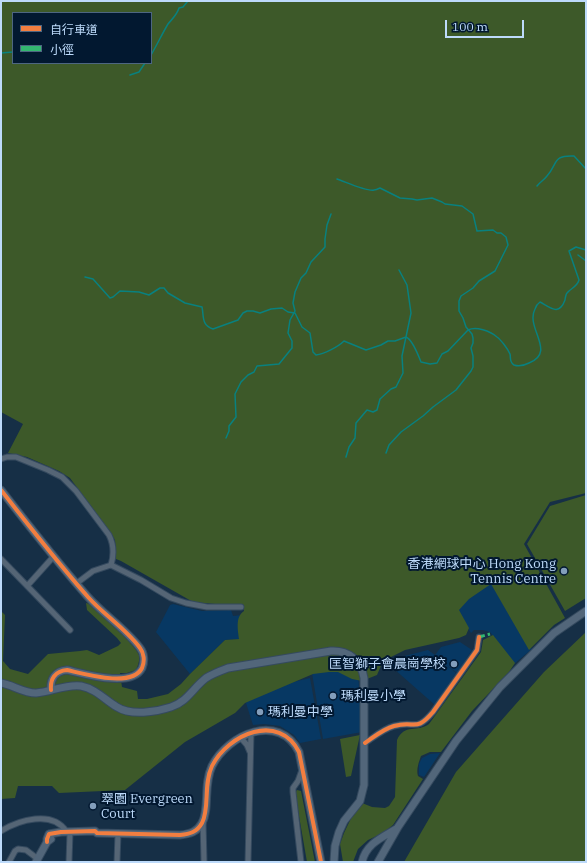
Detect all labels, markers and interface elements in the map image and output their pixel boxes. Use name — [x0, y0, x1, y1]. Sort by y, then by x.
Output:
legend — [12, 12, 152, 64]
scale bar — [447, 12, 526, 38]
text: 100 m — [452, 19, 488, 34]
text: 自行車道 — [50, 22, 98, 37]
text: 小徑 — [50, 42, 74, 57]
place label: 香港網球中心 Hong Kong Tennis Centre — [407, 556, 556, 587]
marker: 香港網球中心 Hong Kong Tennis Centre — [559, 566, 569, 576]
place label: 匡智獅子會晨崗學校 — [329, 656, 446, 672]
marker: 匡智獅子會晨崗學校 — [449, 659, 459, 669]
place label: 瑪利曼小學 — [341, 688, 406, 704]
marker: 瑪利曼小學 — [328, 691, 338, 701]
place label: 瑪利曼中學 — [268, 704, 333, 720]
marker: 瑪利曼中學 — [255, 707, 265, 717]
place label: 翠園 Evergreen Court — [101, 791, 193, 822]
marker: 翠園 Evergreen Court — [88, 801, 98, 811]

